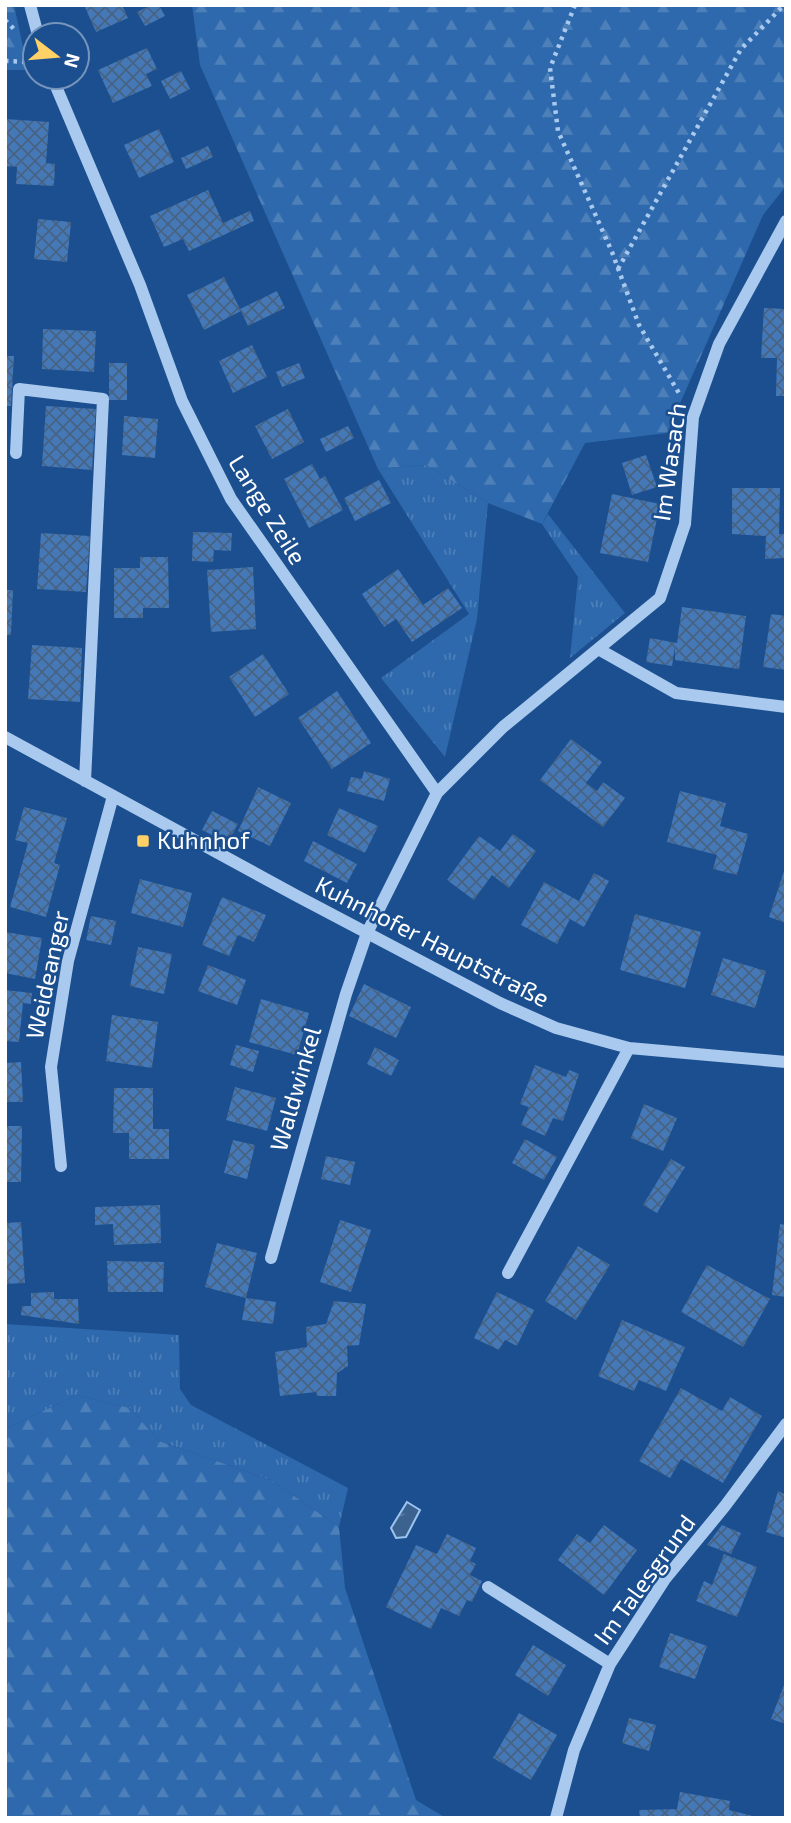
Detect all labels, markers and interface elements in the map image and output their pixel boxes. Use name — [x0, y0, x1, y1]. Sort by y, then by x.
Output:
north arrow — [21, 21, 91, 91]
text: N — [60, 51, 86, 71]
street label: Im Wasach — [646, 401, 691, 523]
street label: Lange Zeile — [223, 449, 313, 569]
place label: Kuhnhof — [157, 825, 250, 854]
marker: Kuhnhof — [135, 833, 151, 849]
street label: Kuhnhofer Hauptstraße — [311, 869, 554, 1012]
street label: Weideanger — [19, 907, 74, 1042]
street label: Waldwinkel — [263, 1023, 326, 1154]
street label: Im Talesgrund — [587, 1508, 701, 1650]

